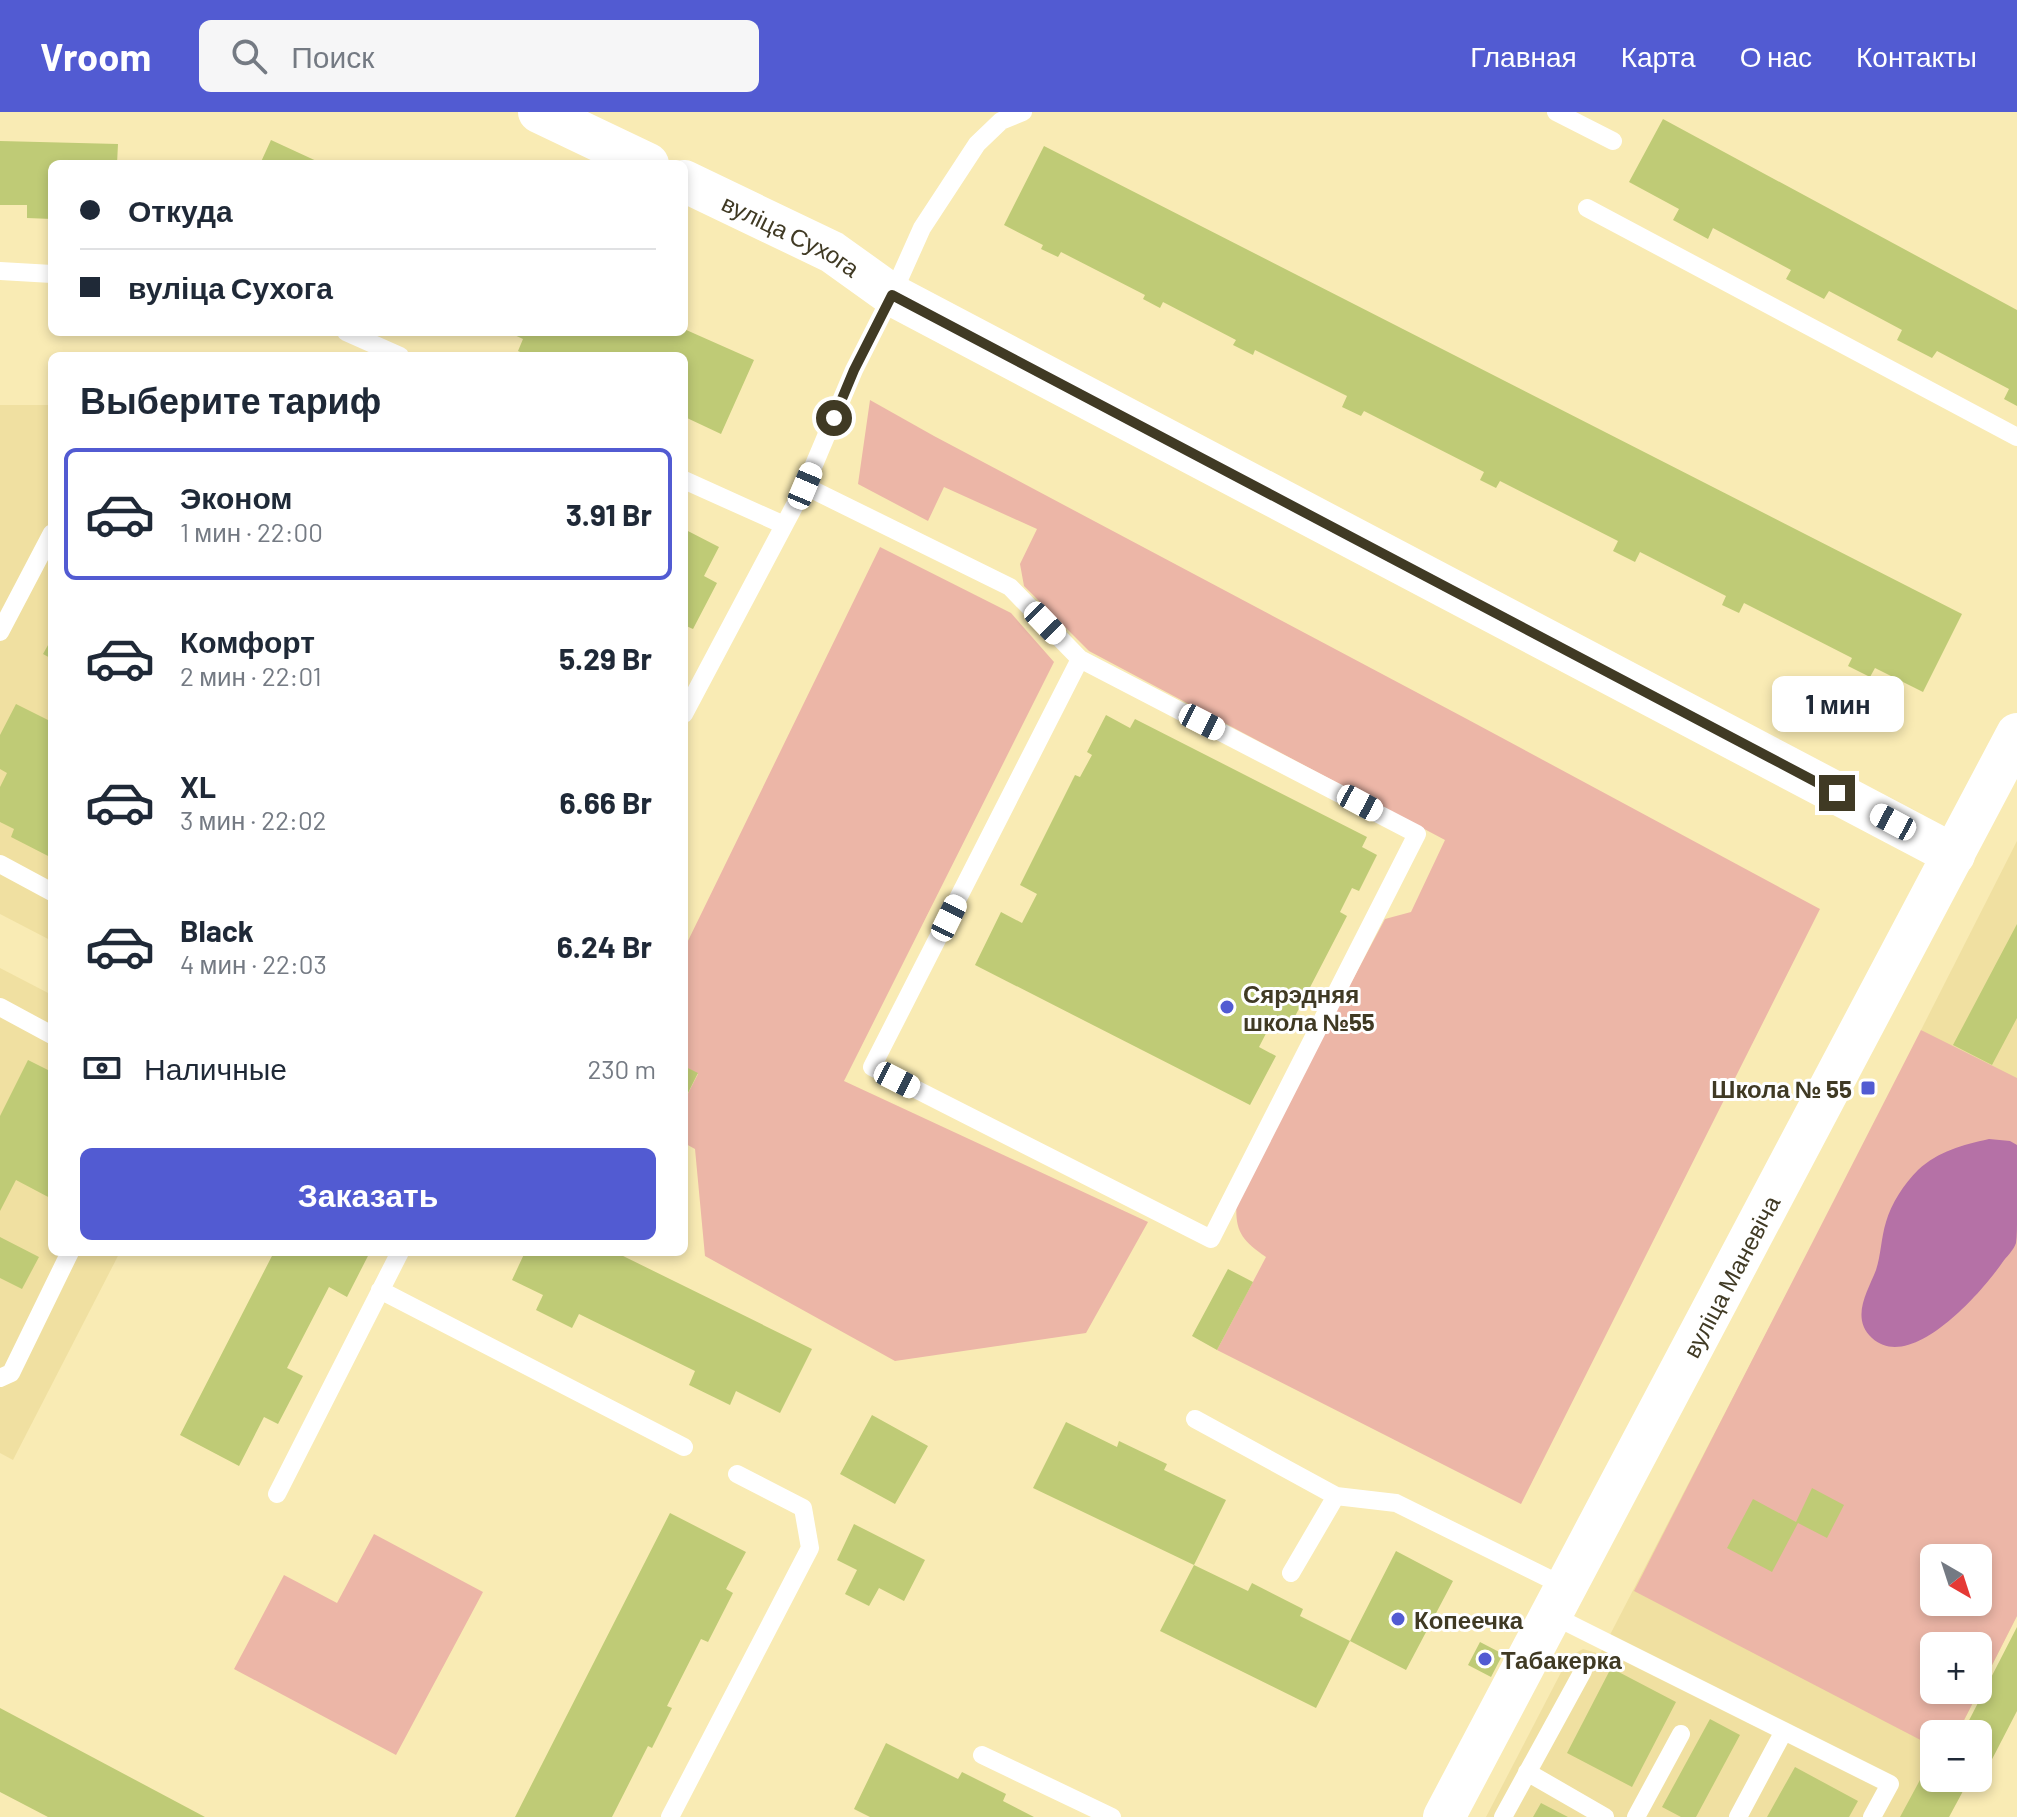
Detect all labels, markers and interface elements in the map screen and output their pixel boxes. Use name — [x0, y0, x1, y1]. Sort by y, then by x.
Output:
search box — [199, 20, 759, 92]
text: Vroom — [40, 33, 151, 79]
icon: search — [227, 34, 271, 78]
text: Поиск — [291, 38, 374, 74]
text: Главная — [1470, 39, 1577, 73]
text: Карта — [1621, 39, 1696, 73]
text: О нас — [1740, 39, 1812, 73]
text: Контакты — [1856, 39, 1977, 73]
street label: вуліца Сухога — [718, 187, 866, 282]
text: Откуда — [128, 192, 233, 228]
text: вуліца Сухога — [128, 269, 333, 305]
text: Выберите тариф — [80, 378, 381, 421]
route start — [816, 400, 852, 436]
car — [785, 459, 825, 513]
icon: car — [84, 478, 156, 550]
text: Эконом — [180, 479, 293, 515]
text: 3.91 Br — [566, 496, 652, 532]
text: 1 мин · 22:00 — [180, 516, 323, 547]
car — [1020, 597, 1070, 649]
icon: car — [84, 622, 156, 694]
text: Комфорт — [180, 623, 315, 659]
text: 5.29 Br — [559, 640, 652, 676]
text: 2 мин · 22:01 — [180, 660, 322, 691]
callout: 1 мин — [1771, 677, 1903, 733]
text: 1 мин — [1805, 688, 1871, 719]
car — [1175, 700, 1229, 744]
icon: car — [84, 766, 156, 838]
text: XL — [180, 768, 216, 804]
route end — [1819, 775, 1855, 811]
car — [1333, 781, 1387, 825]
text: 6.66 Br — [559, 784, 652, 820]
car — [1866, 800, 1920, 844]
text: 3 мин · 22:02 — [180, 804, 327, 835]
car — [928, 891, 970, 945]
icon: car — [84, 910, 156, 982]
text: Black — [180, 912, 254, 948]
text: 6.24 Br — [557, 928, 652, 964]
text: 4 мин · 22:03 — [180, 948, 327, 979]
place label: Сярэдняя школа №55 — [1243, 979, 1375, 1036]
marker: Сярэдняя школа №55 — [1218, 998, 1236, 1016]
icon: cash — [80, 1046, 124, 1090]
text: Наличные — [144, 1050, 287, 1086]
text: 230 m — [587, 1053, 656, 1084]
car — [870, 1058, 924, 1102]
place label: Школа № 55 — [1711, 1074, 1852, 1103]
marker: Школа № 55 — [1859, 1079, 1877, 1097]
button: Заказать — [80, 1148, 656, 1240]
street label: вуліца Маневіча — [1675, 1189, 1785, 1362]
north arrow — [1920, 1544, 1992, 1616]
map controls — [1920, 1544, 1992, 1792]
place label: Копеечка — [1414, 1605, 1524, 1634]
marker: Копеечка — [1389, 1610, 1407, 1628]
button: + — [1920, 1632, 1992, 1704]
place label: Табакерка — [1501, 1645, 1623, 1674]
marker: Табакерка — [1476, 1650, 1494, 1668]
button: − — [1920, 1720, 1992, 1792]

